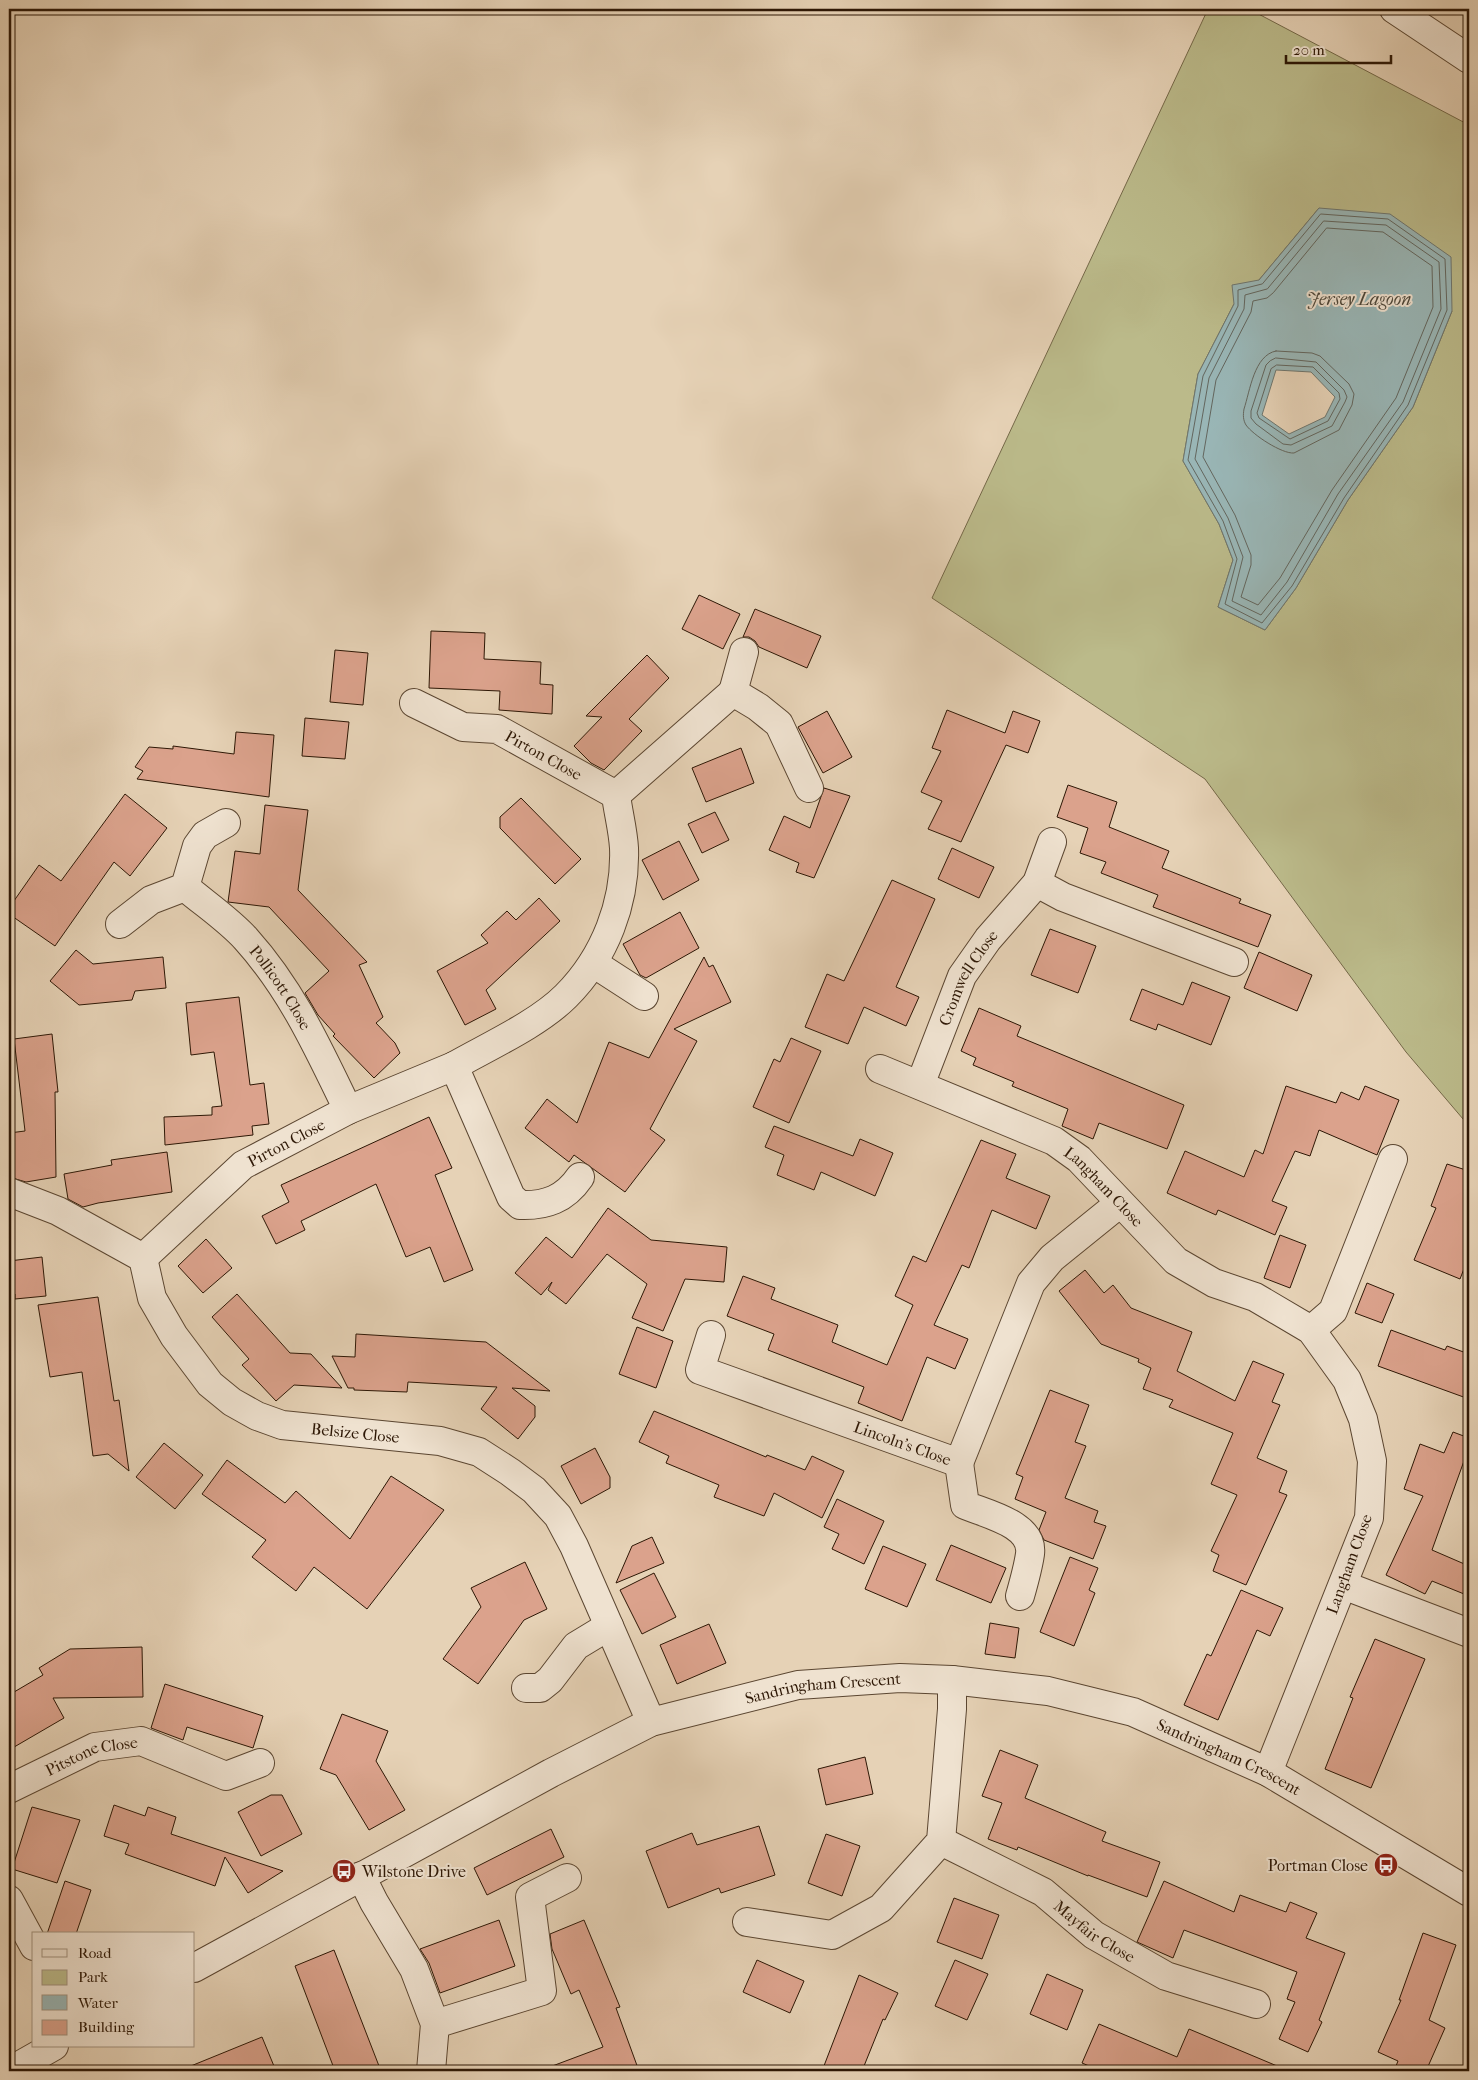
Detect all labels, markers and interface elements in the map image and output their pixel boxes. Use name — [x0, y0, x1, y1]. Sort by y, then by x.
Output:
scale bar — [1286, 32, 1390, 64]
text: 20 m — [1293, 41, 1325, 59]
water label: Jersey Lagoon — [1307, 289, 1411, 310]
street label: Pirton Close — [502, 726, 585, 784]
street label: Cromwell Close — [934, 925, 1002, 1028]
street label: Pollicott Close — [246, 941, 316, 1033]
street label: Pirton Close — [244, 1114, 328, 1171]
street label: Langham Close — [1061, 1142, 1148, 1230]
street label: Lincoln's Close — [851, 1417, 954, 1469]
street label: Belsize Close — [310, 1419, 401, 1446]
street label: Langham Close — [1322, 1511, 1376, 1617]
street label: Sandringham Crescent — [743, 1668, 902, 1707]
street label: Sandringham Crescent — [1154, 1714, 1305, 1799]
street label: Pitstone Close — [42, 1732, 139, 1779]
bus stop icon: Portman Close — [1373, 1852, 1399, 1878]
place label: Portman Close — [1268, 1856, 1368, 1875]
bus stop icon: Wilstone Drive — [331, 1858, 357, 1884]
place label: Wilstone Drive — [361, 1862, 466, 1881]
street label: Mayfair Close — [1050, 1896, 1139, 1966]
legend — [32, 1932, 195, 2048]
text: Road — [78, 1944, 112, 1962]
text: Park — [78, 1968, 108, 1986]
text: Water — [77, 1994, 118, 2012]
text: Building — [78, 2018, 135, 2036]

